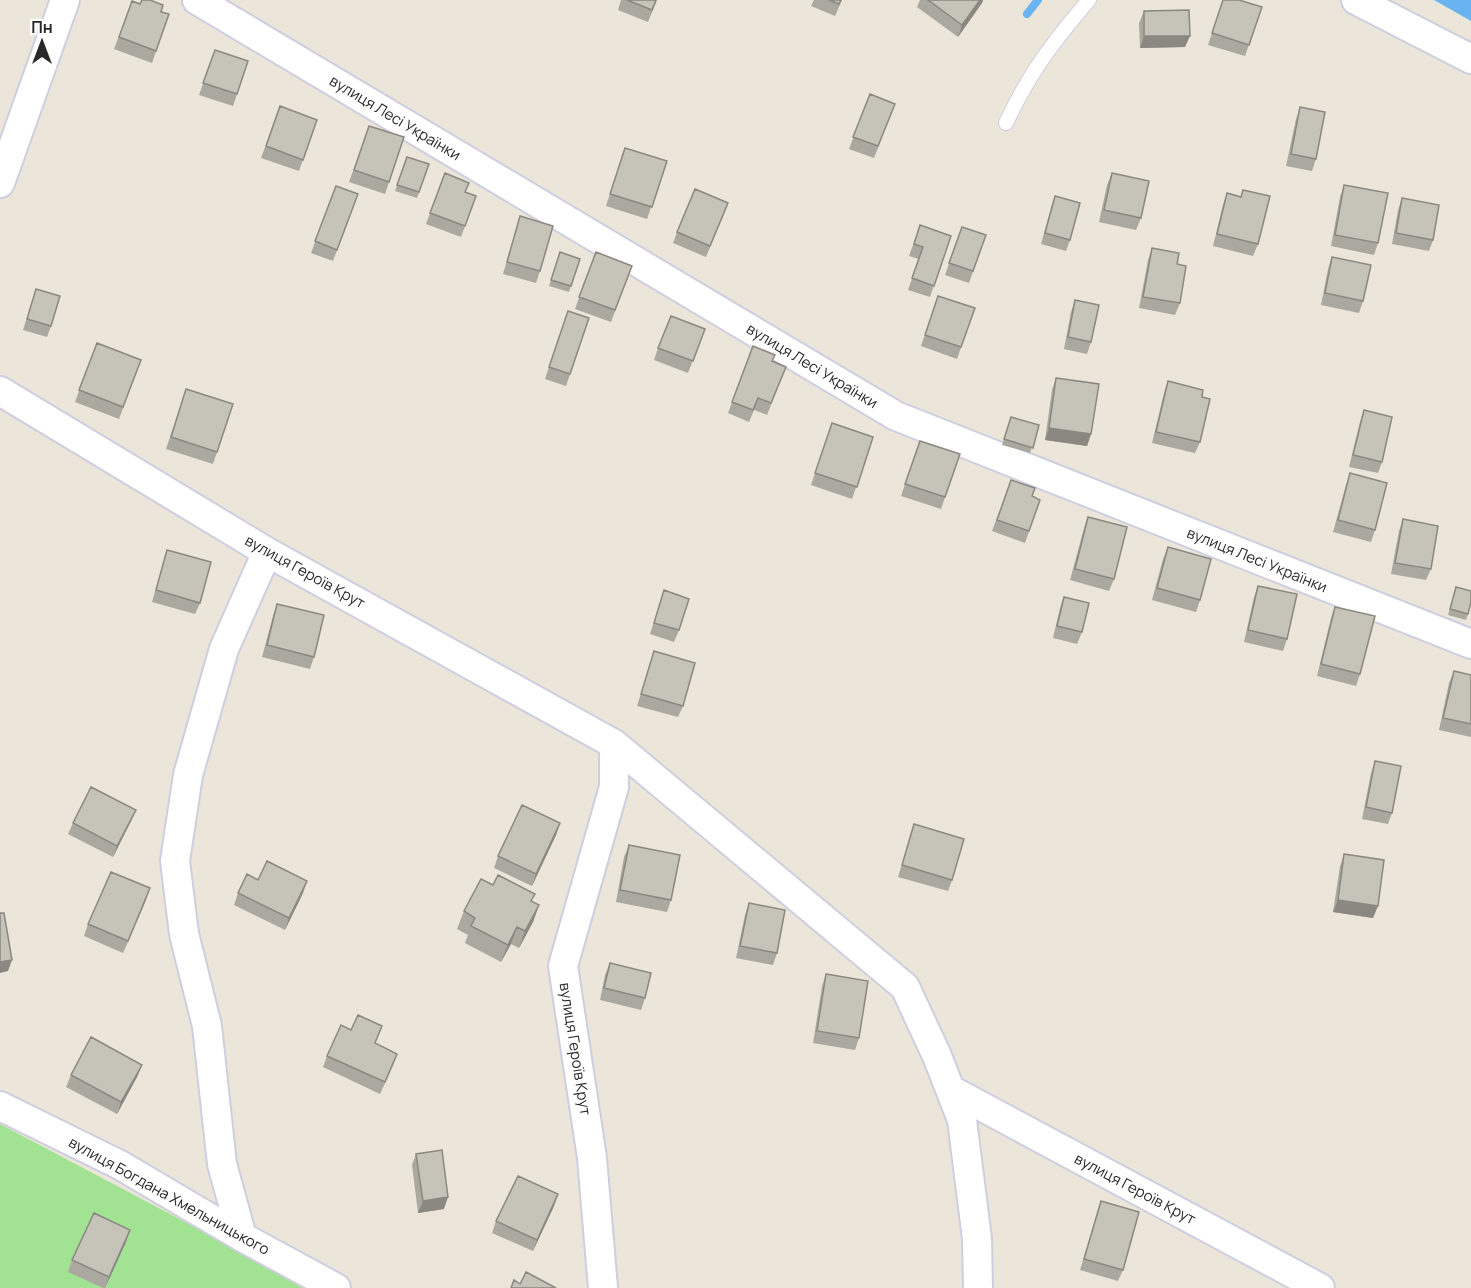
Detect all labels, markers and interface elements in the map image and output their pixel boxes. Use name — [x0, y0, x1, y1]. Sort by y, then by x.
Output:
north arrow — [12, 12, 72, 72]
text: Пн — [31, 16, 53, 38]
street label: вулиця Лесі Українки — [326, 70, 465, 165]
street label: вулиця Лесі Українки — [743, 318, 882, 413]
street label: вулиця Лесі Українки — [1184, 522, 1330, 597]
street label: вулиця Героїв Крут — [241, 530, 369, 613]
street label: вулиця Героїв Крут — [555, 981, 596, 1117]
street label: вулиця Богдана Хмельницького — [65, 1131, 274, 1260]
street label: вулиця Героїв Крут — [1071, 1148, 1200, 1230]

